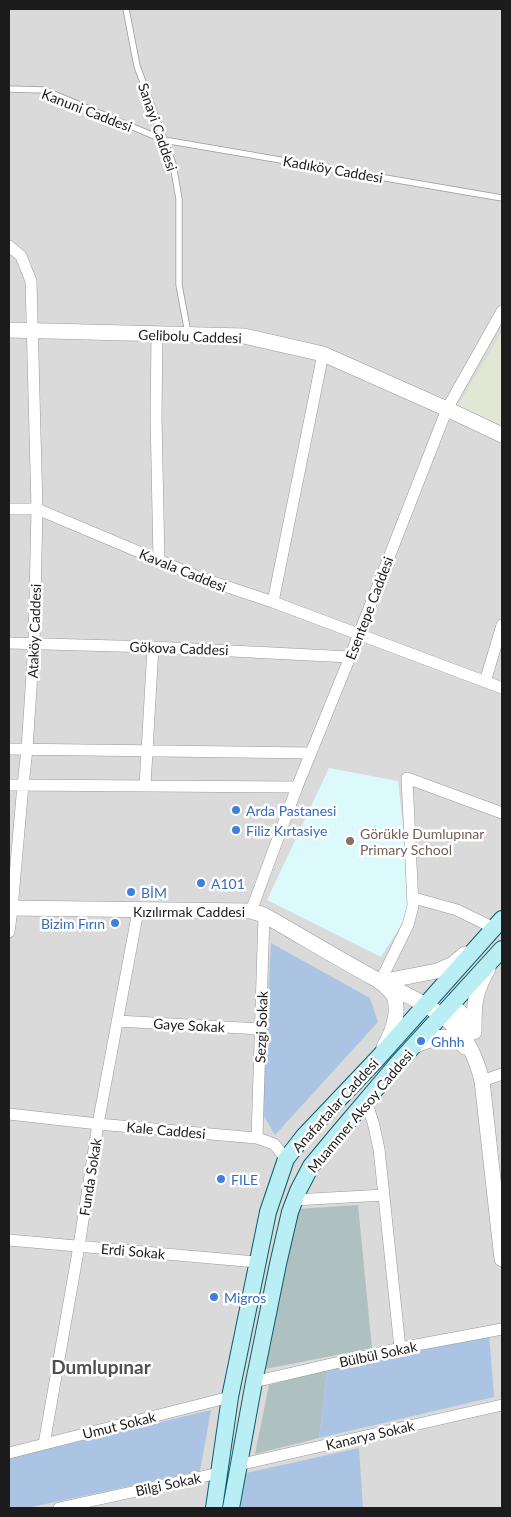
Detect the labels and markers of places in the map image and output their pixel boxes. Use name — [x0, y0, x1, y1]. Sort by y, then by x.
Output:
place label: Arda Pastanesi — [246, 802, 336, 819]
marker: Arda Pastanesi — [230, 804, 242, 816]
place label: Filiz Kırtasiye — [246, 822, 327, 839]
marker: Filiz Kırtasiye — [230, 824, 242, 836]
place label: Görükle Dumlupınar Primary School — [360, 825, 484, 858]
marker: Görükle Dumlupınar Primary School — [344, 835, 356, 847]
place label: A101 — [211, 875, 245, 892]
marker: A101 — [195, 877, 207, 889]
place label: BİM — [141, 884, 167, 901]
marker: BİM — [125, 886, 137, 898]
place label: Bizim Fırın — [41, 915, 105, 932]
marker: Bizim Fırın — [109, 917, 121, 929]
place label: Ghhh — [431, 1033, 465, 1050]
marker: Ghhh — [415, 1035, 427, 1047]
place label: FILE — [231, 1171, 258, 1188]
marker: FILE — [215, 1173, 227, 1185]
place label: Migros — [224, 1289, 266, 1306]
marker: Migros — [208, 1291, 220, 1303]

